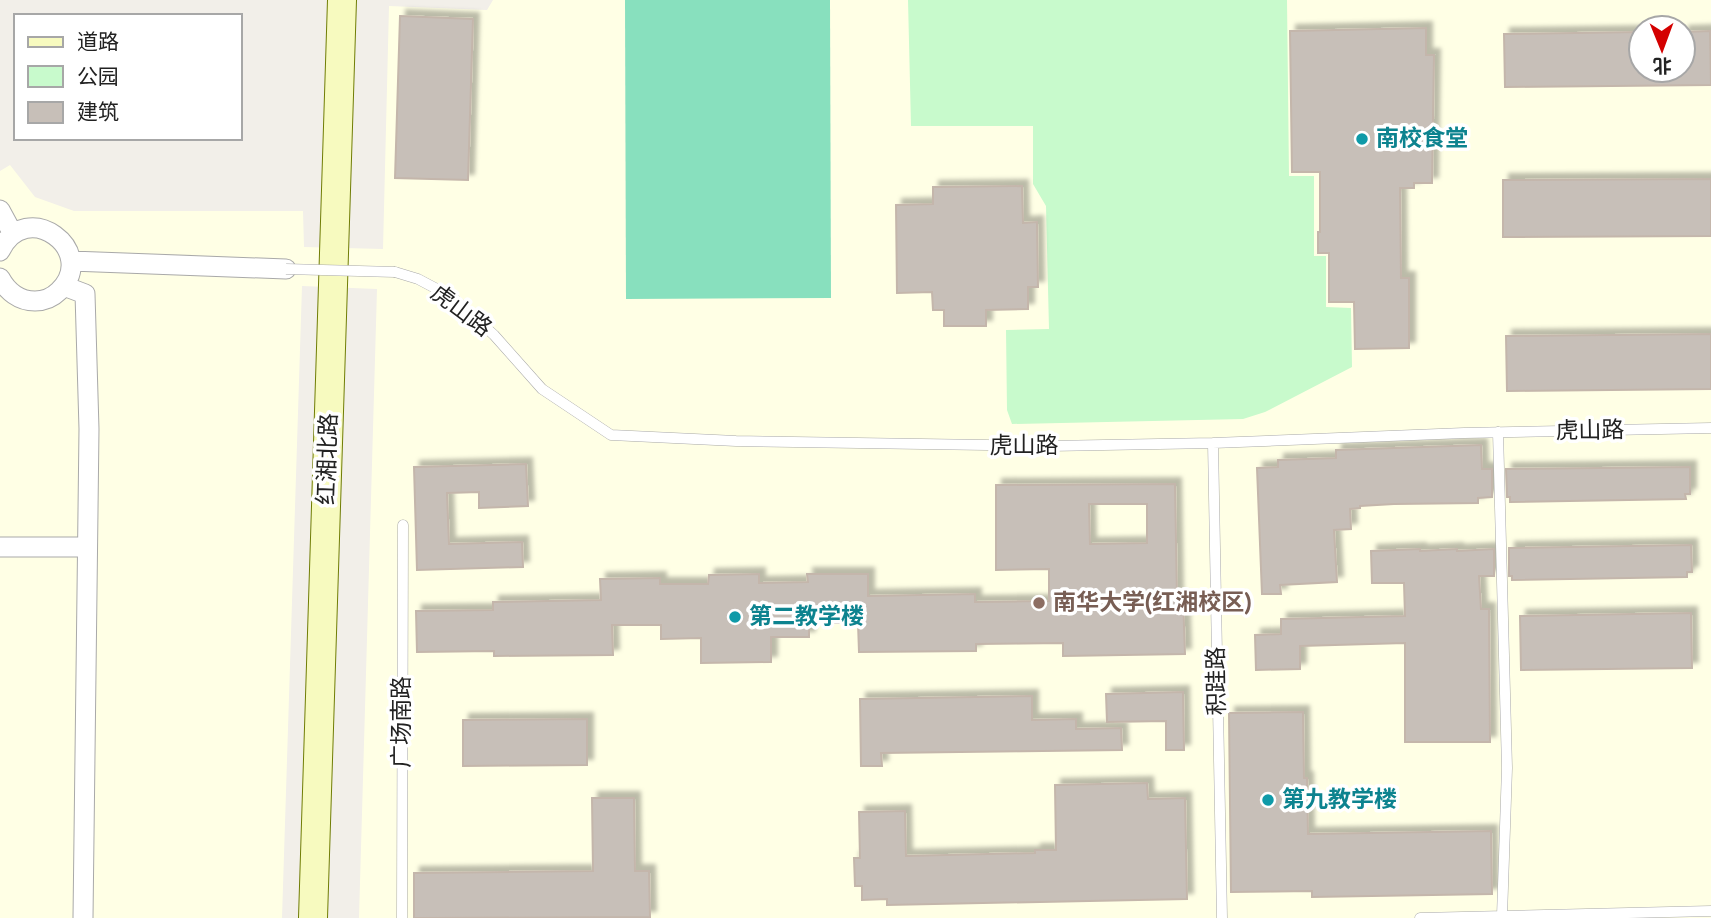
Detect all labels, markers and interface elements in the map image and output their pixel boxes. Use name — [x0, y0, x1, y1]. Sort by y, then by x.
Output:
legend — [14, 14, 242, 140]
north arrow — [1627, 14, 1697, 84]
text: 道路 — [77, 30, 119, 55]
text: 北 — [1653, 54, 1672, 76]
text: 公园 — [77, 65, 119, 90]
text: 建筑 — [77, 100, 119, 125]
place label: 南校食堂 — [1376, 125, 1468, 153]
marker: 南校食堂 — [1354, 131, 1370, 147]
street label: 虎山路 — [425, 279, 497, 343]
street label: 红湘北路 — [312, 413, 344, 505]
street label: 虎山路 — [1555, 416, 1625, 446]
street label: 虎山路 — [990, 432, 1059, 460]
place label: 南华大学(红湘校区) — [1053, 589, 1251, 617]
marker: 南华大学(红湘校区) — [1031, 595, 1047, 611]
place label: 第二教学楼 — [749, 603, 864, 631]
marker: 第二教学楼 — [727, 609, 743, 625]
street label: 积跬路 — [1202, 646, 1232, 716]
street label: 广场南路 — [388, 676, 416, 768]
place label: 第九教学楼 — [1282, 786, 1397, 814]
marker: 第九教学楼 — [1260, 792, 1276, 808]

